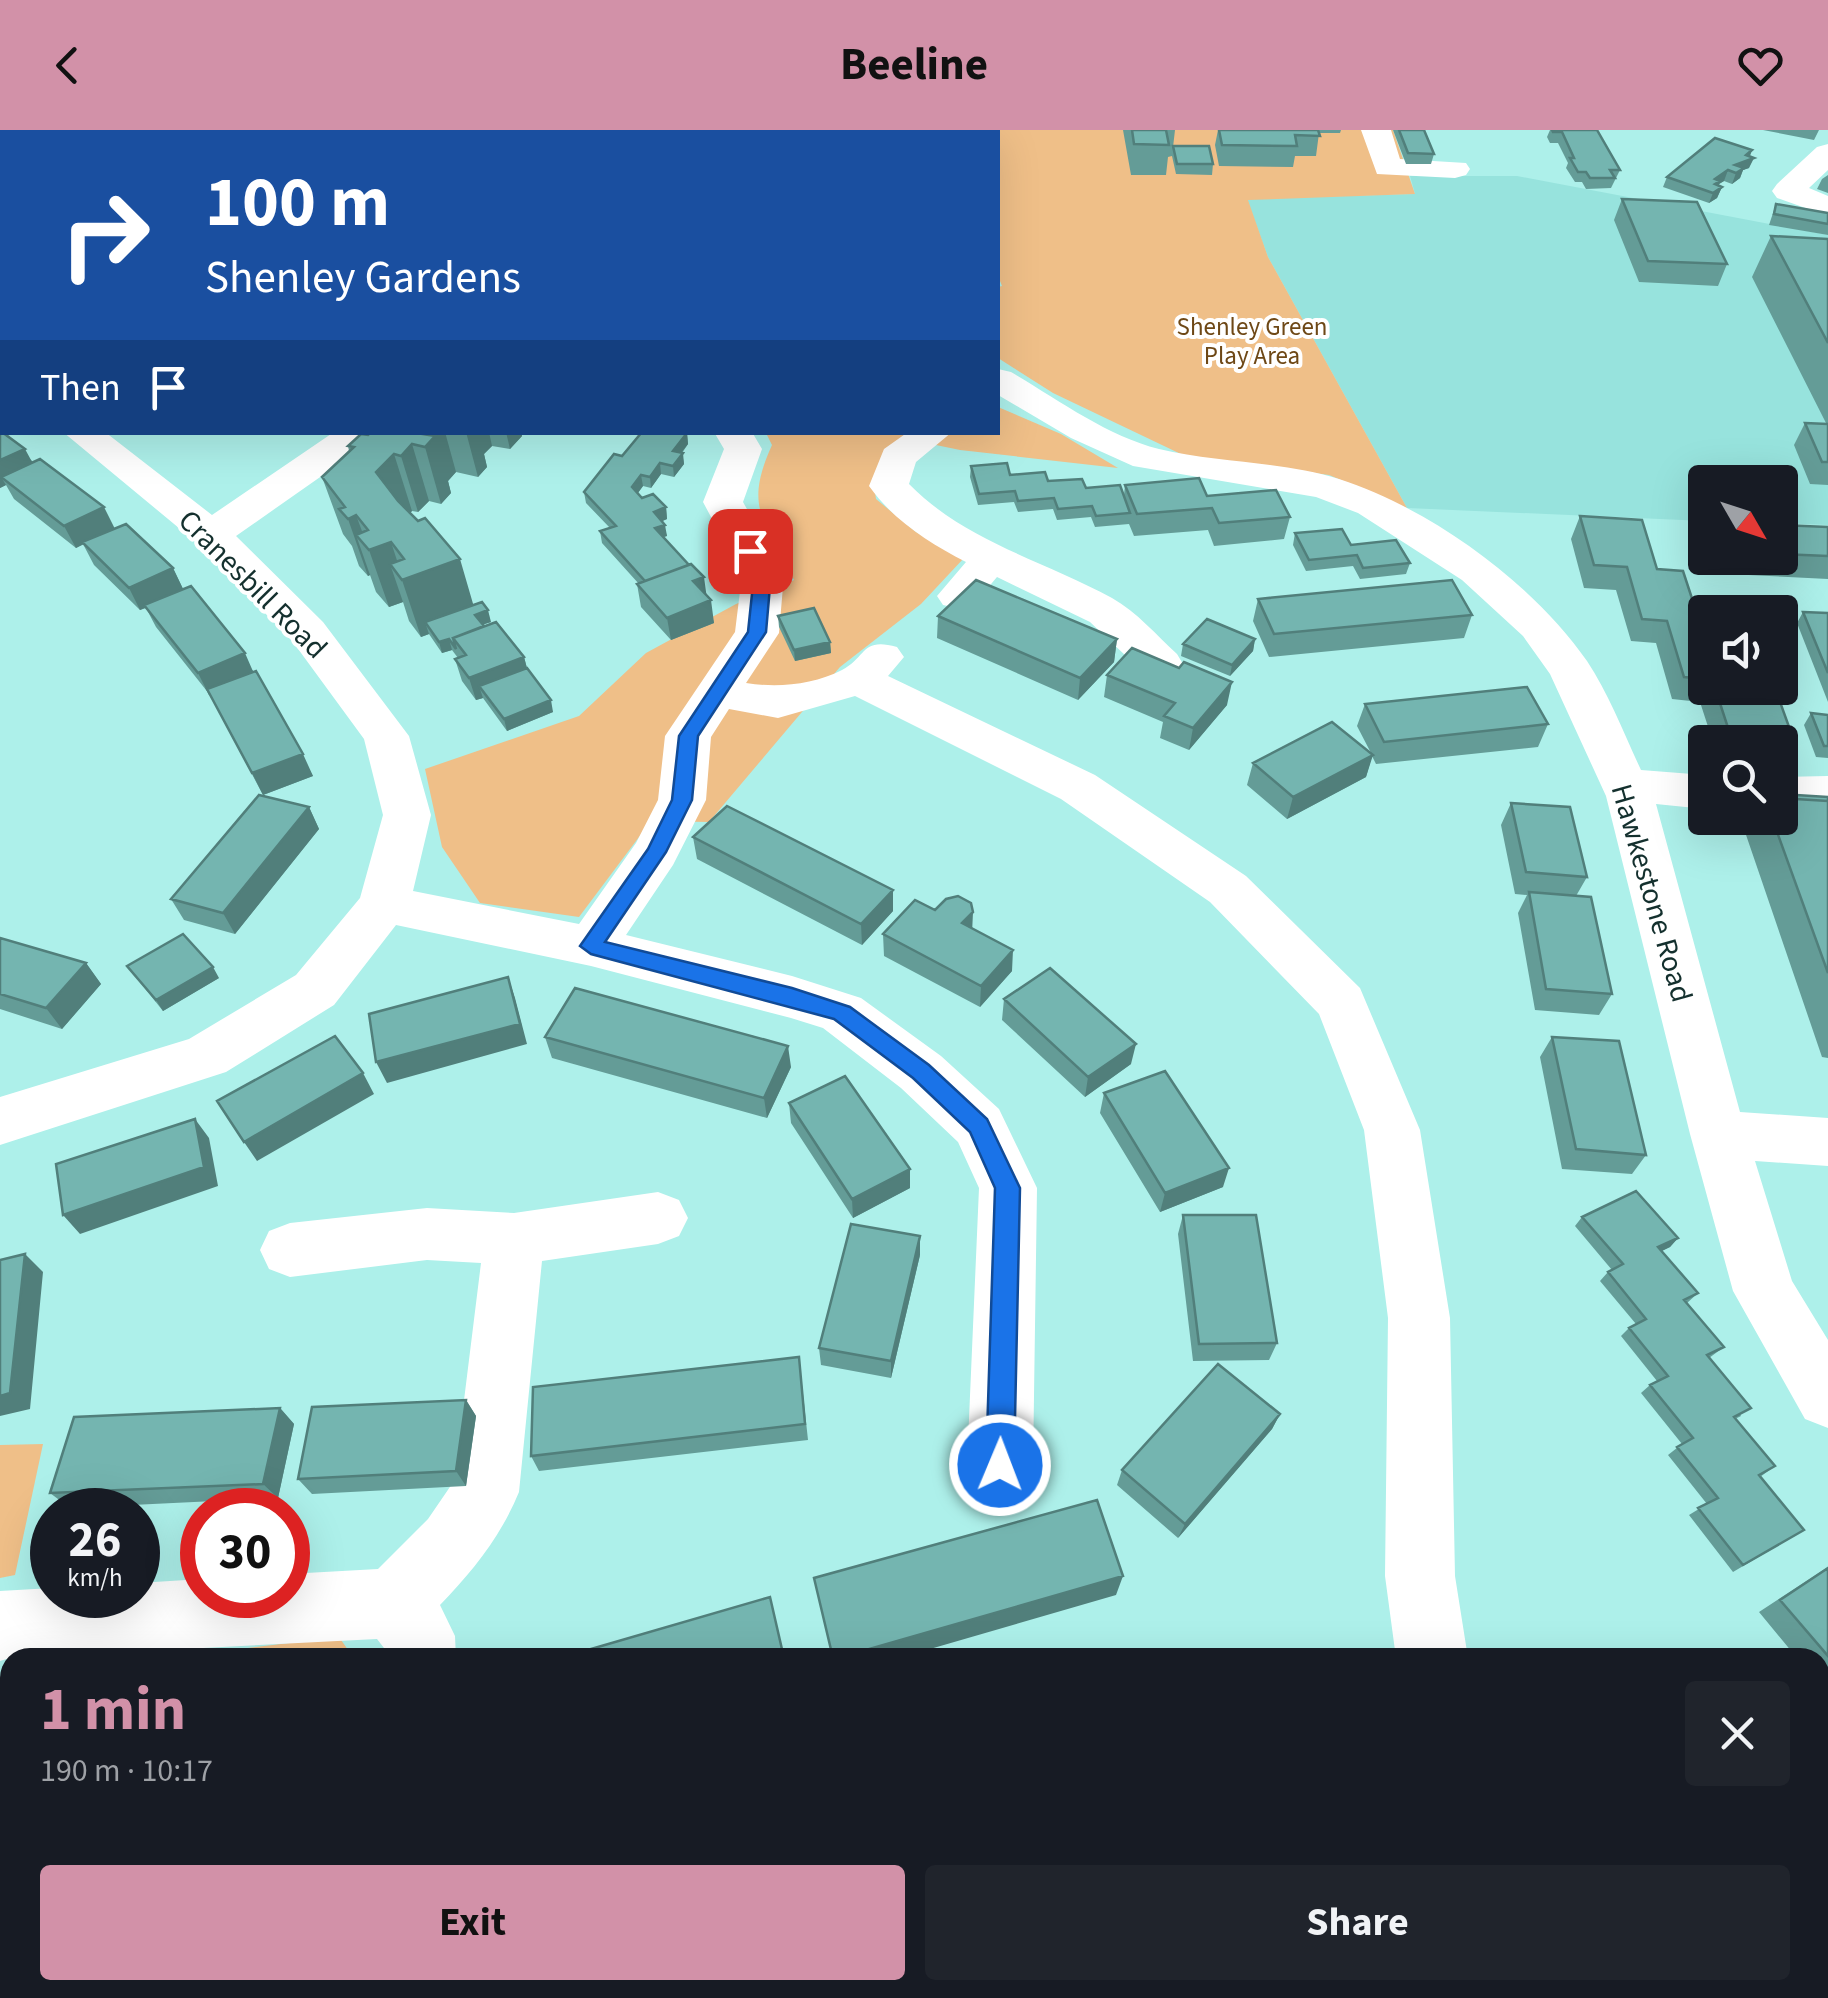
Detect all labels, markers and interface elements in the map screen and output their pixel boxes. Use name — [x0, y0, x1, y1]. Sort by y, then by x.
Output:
text: Beeline — [840, 33, 988, 97]
icon: back — [40, 38, 95, 93]
icon: heart — [1733, 38, 1788, 93]
text: 100 m — [205, 153, 390, 253]
icon: right — [40, 170, 170, 300]
text: Shenley Gardens — [205, 246, 521, 310]
park label: Shenley Green Play Area — [1177, 309, 1327, 374]
icon: arrive — [141, 360, 196, 415]
text: Then — [40, 361, 121, 415]
north arrow — [1688, 465, 1798, 575]
map controls — [1688, 465, 1798, 835]
street label: Cranesbill Road — [168, 500, 337, 669]
pin — [708, 509, 793, 594]
icon: arrive — [723, 524, 778, 579]
button: sound — [1688, 595, 1798, 705]
button: search — [1688, 725, 1798, 835]
street label: Hawkestone Road — [1600, 779, 1703, 1007]
position arrow — [948, 1413, 1052, 1517]
speed limit sign: 30 — [180, 1488, 310, 1618]
text: 26 — [69, 1505, 121, 1576]
text: km/h — [67, 1560, 123, 1596]
text: 1 min — [40, 1668, 186, 1753]
button: close — [1685, 1681, 1790, 1786]
text: 190 m · 10:17 — [40, 1748, 213, 1794]
button: Exit — [40, 1865, 905, 1980]
button: Share — [925, 1865, 1790, 1980]

